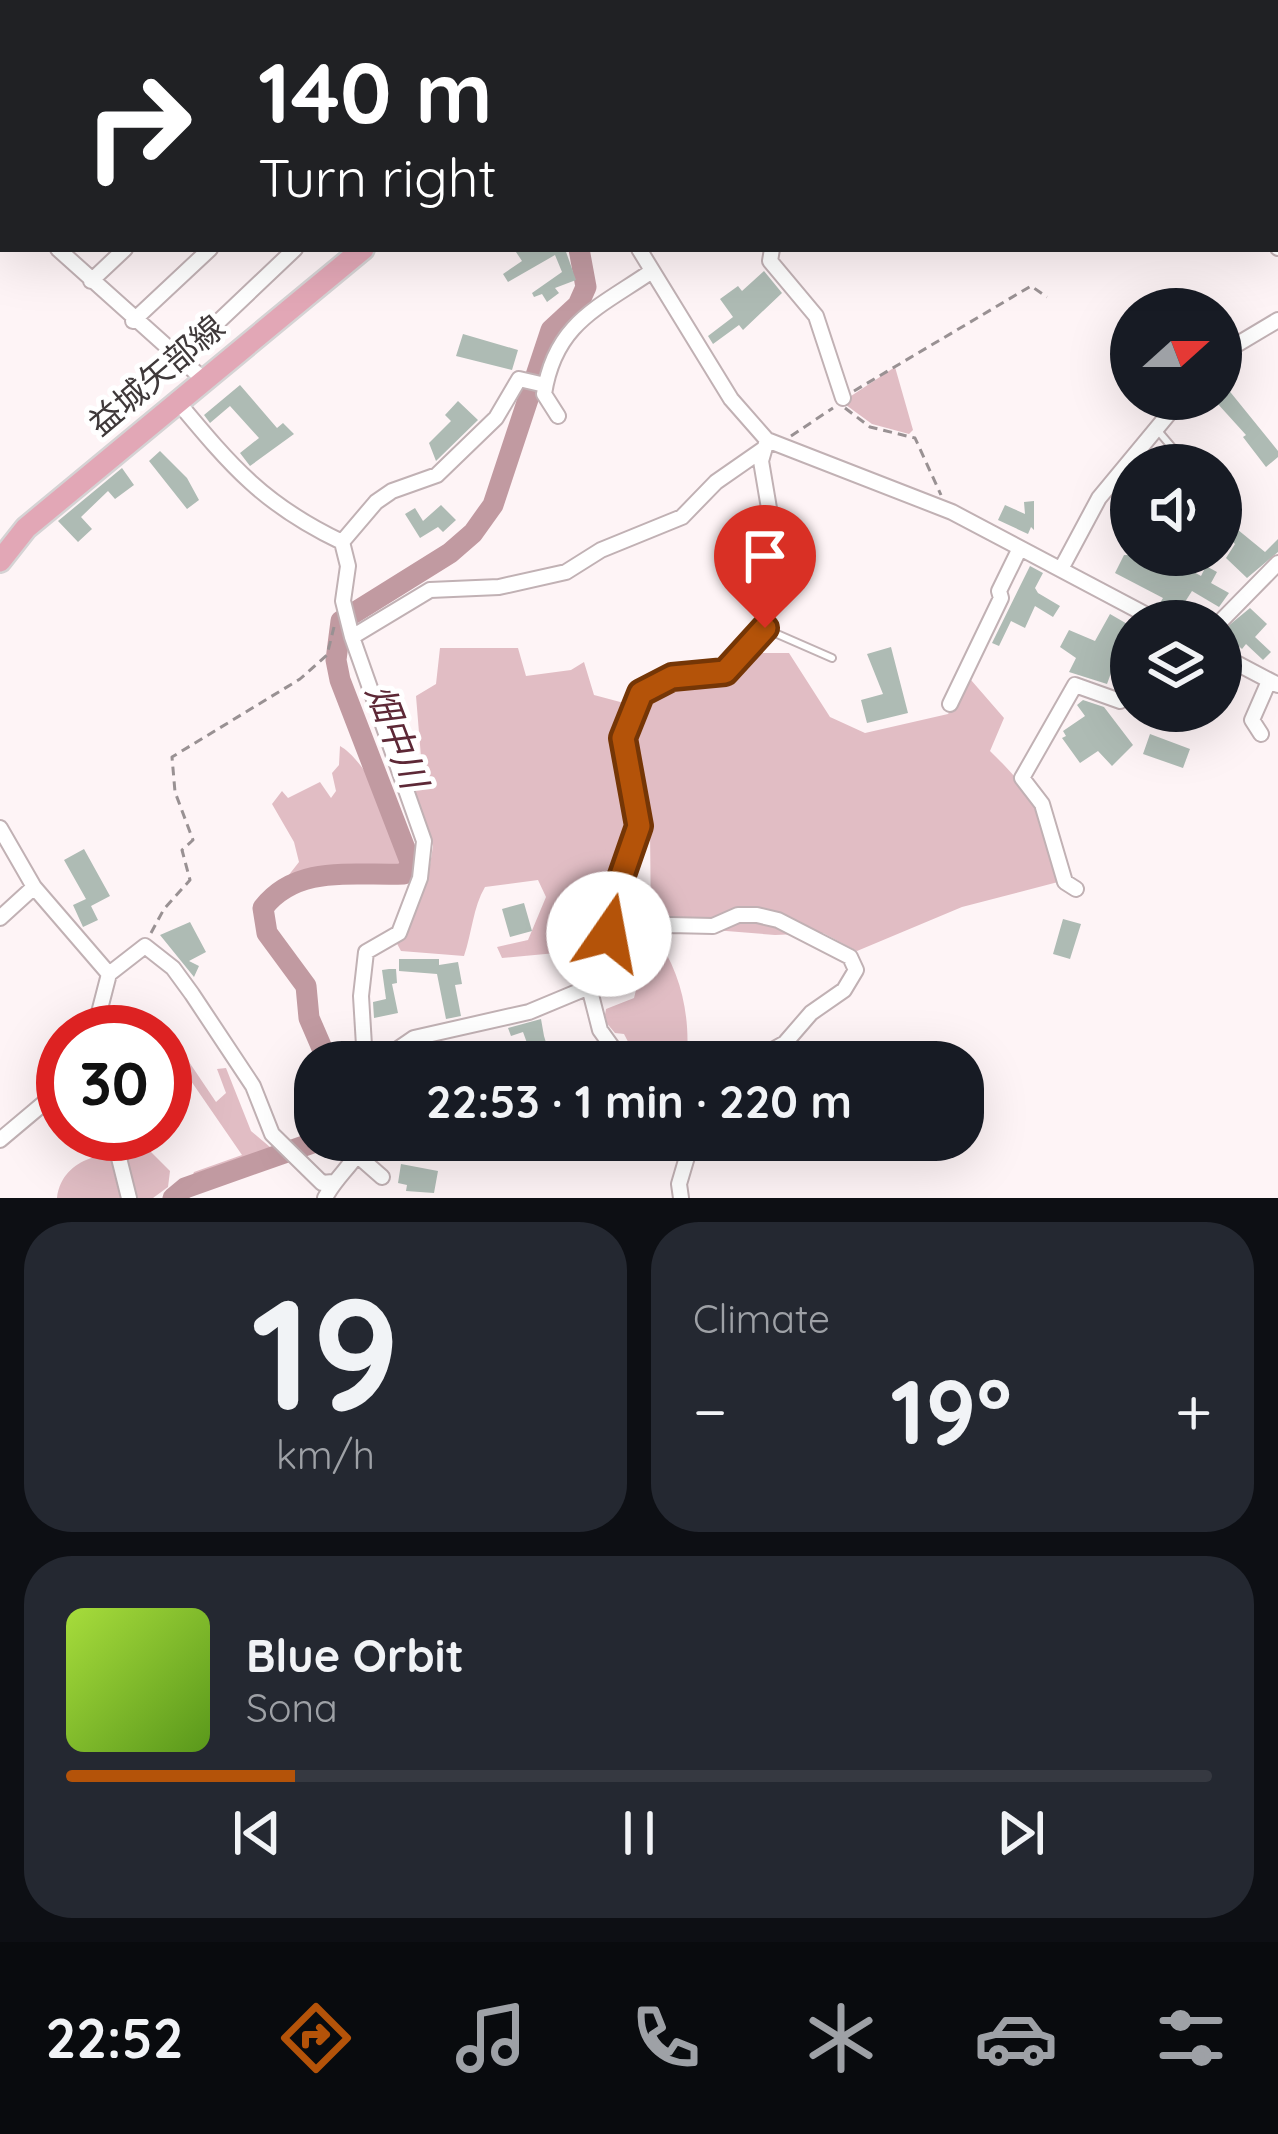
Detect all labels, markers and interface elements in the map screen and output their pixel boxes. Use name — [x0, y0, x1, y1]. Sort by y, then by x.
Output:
text: 140 m — [258, 39, 493, 144]
icon: right — [60, 48, 216, 204]
text: Turn right — [258, 143, 497, 211]
north arrow — [1110, 288, 1242, 420]
map controls — [1110, 288, 1242, 732]
street label: 益城矢部線 — [79, 306, 232, 443]
button: sound — [1110, 444, 1242, 576]
pin — [714, 505, 816, 628]
icon: arrive — [732, 523, 798, 589]
button: layers — [1110, 600, 1242, 732]
water label: 畑中川 — [357, 677, 439, 798]
position arrow — [546, 871, 672, 997]
speed limit sign: 30 — [36, 1005, 192, 1161]
text: 22:53 · 1 min · 220 m — [426, 1073, 852, 1129]
text: 19 — [251, 1254, 400, 1449]
text: Climate — [693, 1294, 830, 1343]
text: 19° — [890, 1354, 1012, 1467]
text: − — [693, 1369, 727, 1452]
text: + — [1175, 1369, 1212, 1452]
text: km/h — [276, 1430, 375, 1479]
text: Blue Orbit — [246, 1627, 464, 1683]
text: Sona — [246, 1683, 338, 1732]
icon: previous — [224, 1800, 290, 1866]
icon: pause — [606, 1800, 672, 1866]
icon: next — [988, 1800, 1054, 1866]
icon: directions — [274, 1996, 358, 2080]
icon: music — [449, 1996, 533, 2080]
icon: phone — [624, 1996, 708, 2080]
icon: climate — [799, 1996, 883, 2080]
icon: car — [974, 1996, 1058, 2080]
icon: filters — [1149, 1996, 1233, 2080]
text: 22:52 — [45, 2004, 183, 2072]

